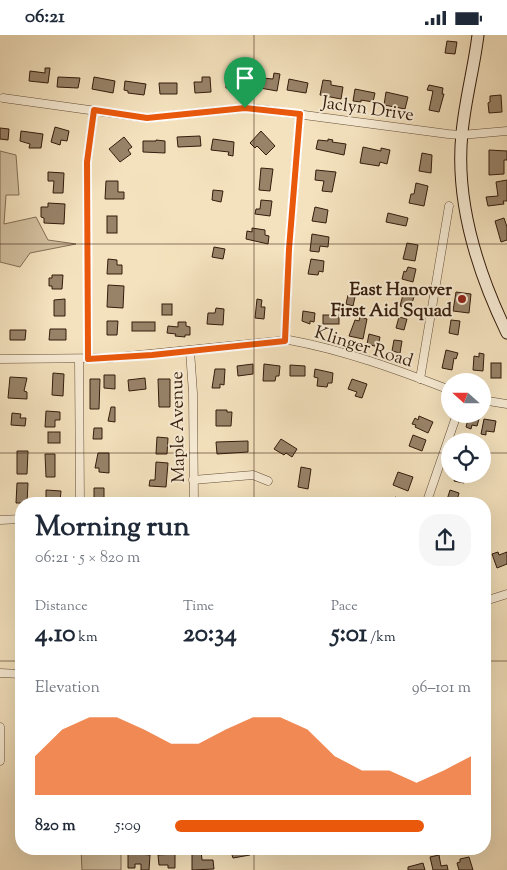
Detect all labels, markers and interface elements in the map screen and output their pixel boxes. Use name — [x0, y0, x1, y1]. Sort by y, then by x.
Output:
text: 06:21 — [25, 4, 65, 31]
pin — [224, 57, 266, 108]
icon: arrive — [231, 64, 259, 92]
street label: Jaclyn Drive — [319, 91, 416, 129]
place label: East Hanover First Aid Squad — [331, 278, 453, 325]
marker: East Hanover First Aid Squad — [456, 293, 468, 305]
street label: Klinger Road — [311, 321, 416, 375]
street label: Maple Avenue — [165, 371, 193, 483]
north arrow — [441, 373, 491, 423]
map controls — [441, 373, 491, 483]
button: locate — [441, 433, 491, 483]
text: Morning run — [35, 508, 190, 548]
button: share — [419, 514, 471, 566]
text: 06:21 · 5 × 820 m — [35, 547, 140, 570]
text: Distance — [35, 597, 88, 617]
text: Time — [183, 597, 214, 617]
text: Pace — [331, 597, 358, 617]
text: 4.10 — [35, 617, 75, 653]
text: 20:34 — [183, 617, 237, 653]
text: 5:01 — [331, 617, 367, 653]
text: km — [75, 628, 98, 648]
text: /km — [367, 628, 396, 648]
text: Elevation — [35, 677, 100, 700]
text: 96–101 m — [412, 677, 471, 700]
text: 820 m — [35, 815, 75, 838]
text: 5:09 — [115, 815, 141, 838]

